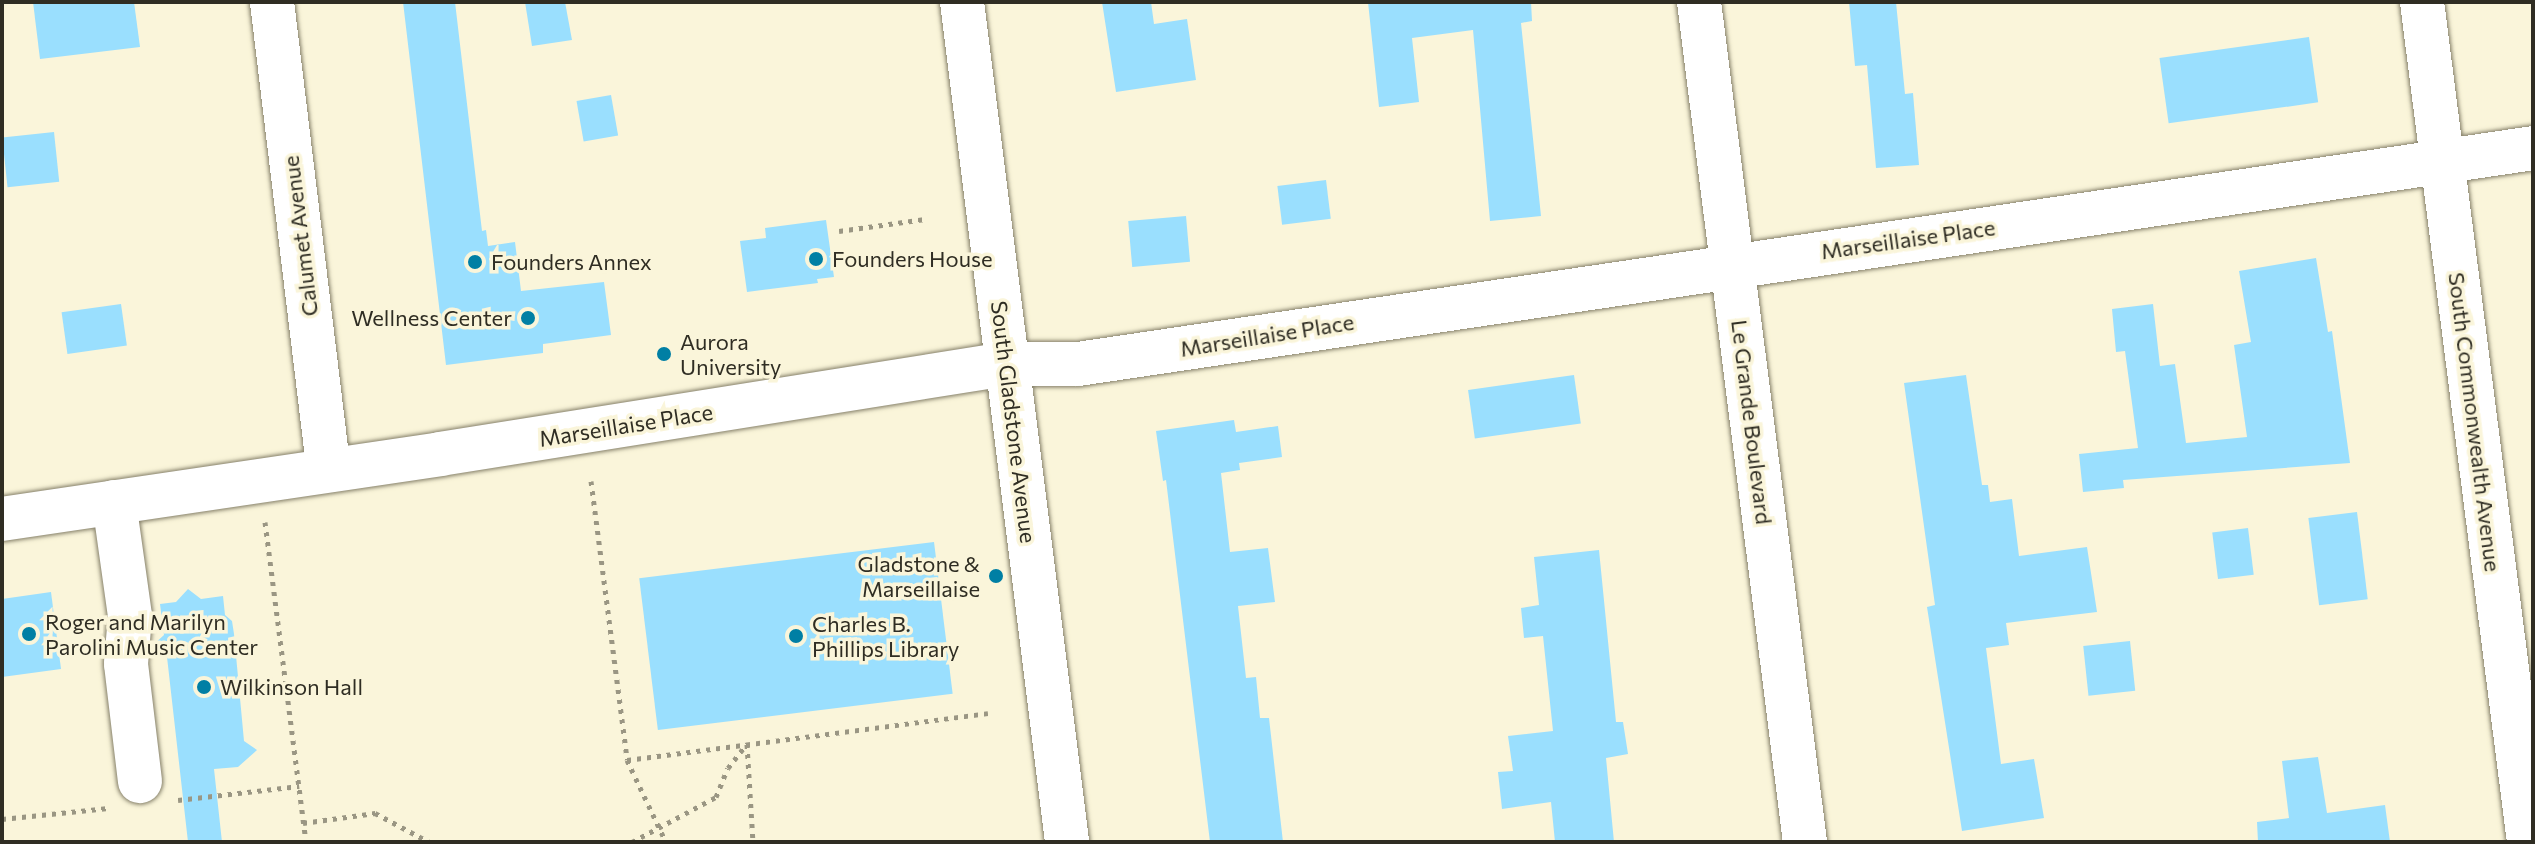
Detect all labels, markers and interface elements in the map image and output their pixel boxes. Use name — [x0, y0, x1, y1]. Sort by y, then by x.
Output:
street label: Calumet Avenue — [277, 154, 323, 318]
street label: Marseillaise Place — [1819, 214, 1997, 264]
place label: Founders House — [832, 246, 993, 272]
place label: Founders Annex — [491, 249, 652, 275]
marker: Founders House — [807, 250, 825, 268]
marker: Founders Annex — [466, 253, 484, 271]
street label: South Commonwealth Avenue — [2444, 271, 2506, 573]
street label: South Gladstone Avenue — [986, 299, 1042, 545]
place label: Wellness Center — [351, 305, 512, 331]
street label: Marseillaise Place — [1178, 308, 1356, 362]
marker: Wellness Center — [519, 309, 537, 327]
street label: Le Grande Boulevard — [1726, 318, 1778, 526]
place label: Aurora University — [680, 328, 781, 380]
marker: Aurora University — [655, 345, 673, 363]
street label: Marseillaise Place — [537, 398, 715, 452]
place label: Gladstone & Marseillaise — [858, 550, 980, 602]
marker: Gladstone & Marseillaise — [987, 567, 1005, 585]
place label: Roger and Marilyn Parolini Music Center — [45, 608, 258, 660]
place label: Charles B. Phillips Library — [812, 610, 959, 662]
marker: Roger and Marilyn Parolini Music Center — [20, 625, 38, 643]
marker: Charles B. Phillips Library — [787, 627, 805, 645]
place label: Wilkinson Hall — [220, 674, 363, 700]
marker: Wilkinson Hall — [195, 678, 213, 696]

